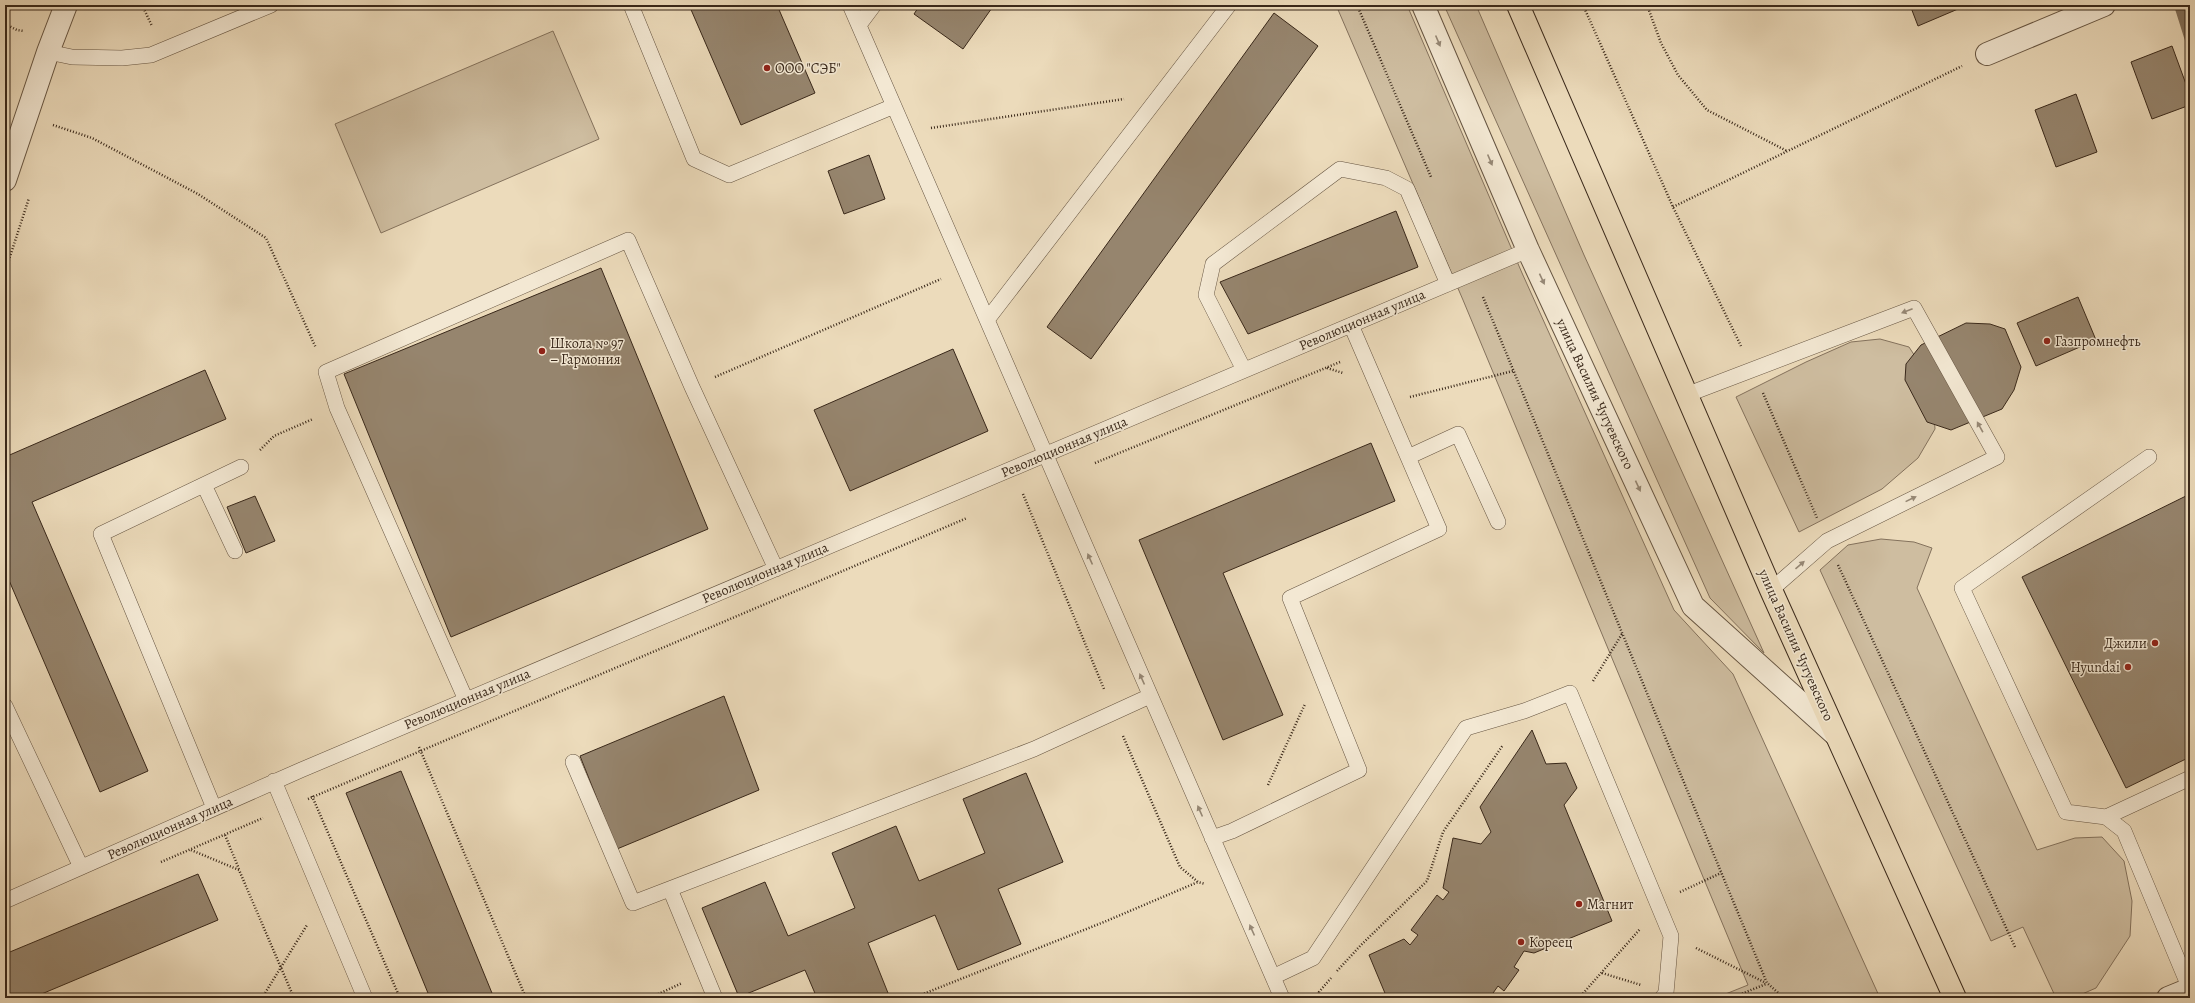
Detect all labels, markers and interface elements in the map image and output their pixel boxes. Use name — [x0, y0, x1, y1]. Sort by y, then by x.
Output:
one-way arrow — [1435, 35, 1441, 46]
place label: ООО "СЭБ" — [775, 59, 841, 78]
marker: ООО "СЭБ" — [762, 63, 772, 73]
one-way arrow — [1487, 155, 1493, 167]
one-way arrow — [1539, 274, 1545, 285]
street label: Революционная улица — [1296, 285, 1429, 355]
one-way arrow — [1900, 309, 1912, 315]
street label: улица Василия Чугуевского — [1551, 314, 1638, 473]
place label: Газпромнефть — [2055, 332, 2141, 351]
place label: Школа № 97 – Гармония — [550, 334, 623, 369]
marker: Газпромнефть — [2042, 336, 2052, 346]
marker: Школа № 97 – Гармония — [537, 346, 547, 356]
street label: Революционная улица — [998, 412, 1131, 482]
one-way arrow — [1977, 421, 1984, 433]
one-way arrow — [1635, 480, 1641, 492]
one-way arrow — [1906, 496, 1917, 503]
street label: Революционная улица — [699, 538, 832, 608]
one-way arrow — [1087, 553, 1093, 565]
one-way arrow — [1795, 560, 1805, 569]
street label: улица Василия Чугуевского — [1753, 565, 1838, 724]
place label: Джили — [2104, 634, 2147, 653]
marker: Джили — [2150, 638, 2160, 648]
place label: Hyundai — [2070, 658, 2120, 677]
marker: Hyundai — [2123, 662, 2133, 672]
street label: Революционная улица — [401, 664, 534, 734]
one-way arrow — [1139, 672, 1145, 684]
street label: Революционная улица — [104, 792, 236, 864]
one-way arrow — [1197, 805, 1203, 816]
place label: Магнит — [1587, 895, 1634, 914]
marker: Магнит — [1574, 899, 1584, 909]
one-way arrow — [1249, 924, 1255, 935]
place label: Кореец — [1529, 933, 1573, 952]
marker: Кореец — [1516, 937, 1526, 947]

